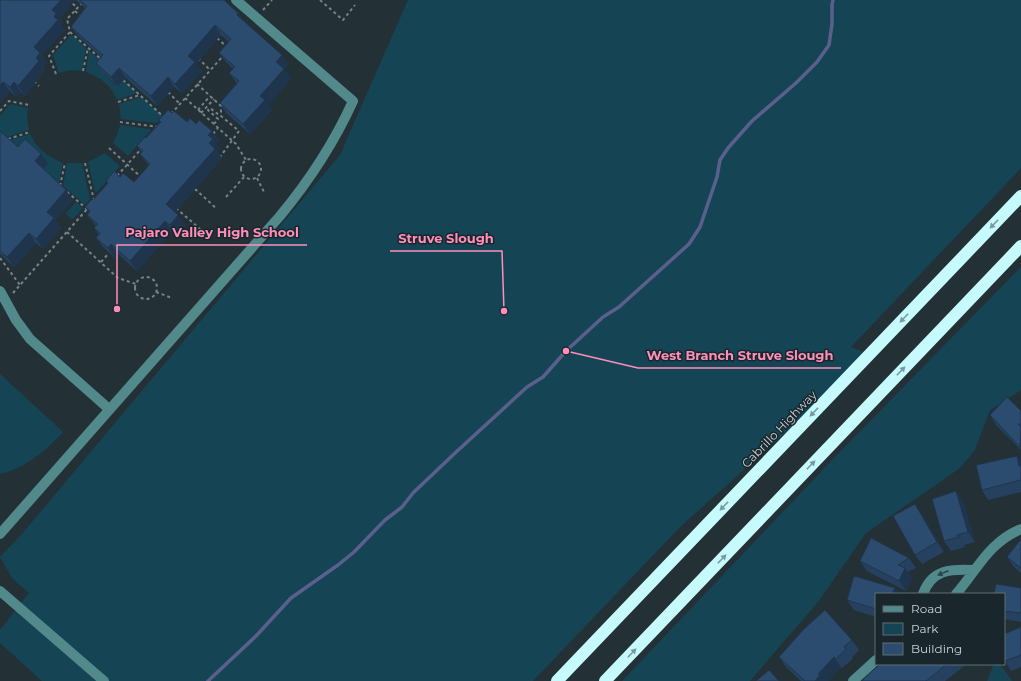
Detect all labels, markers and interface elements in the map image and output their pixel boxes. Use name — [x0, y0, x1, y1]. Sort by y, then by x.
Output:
one-way arrow — [989, 219, 999, 229]
callout: Pajaro Valley High School — [117, 220, 307, 245]
text: Pajaro Valley High School — [125, 224, 299, 240]
callout: Struve Slough — [390, 226, 502, 251]
text: Struve Slough — [398, 230, 494, 246]
one-way arrow — [899, 313, 909, 323]
callout: West Branch Struve Slough — [638, 343, 841, 368]
text: West Branch Struve Slough — [647, 347, 833, 363]
one-way arrow — [896, 366, 906, 376]
street label: Cabrillo Highway — [738, 387, 820, 471]
one-way arrow — [809, 407, 819, 417]
one-way arrow — [807, 460, 816, 470]
one-way arrow — [719, 501, 729, 511]
one-way arrow — [717, 554, 726, 564]
one-way arrow — [937, 570, 949, 576]
legend — [875, 593, 1005, 665]
text: Road — [911, 601, 942, 616]
text: Park — [911, 621, 939, 636]
text: Building — [911, 641, 962, 656]
one-way arrow — [627, 648, 636, 658]

